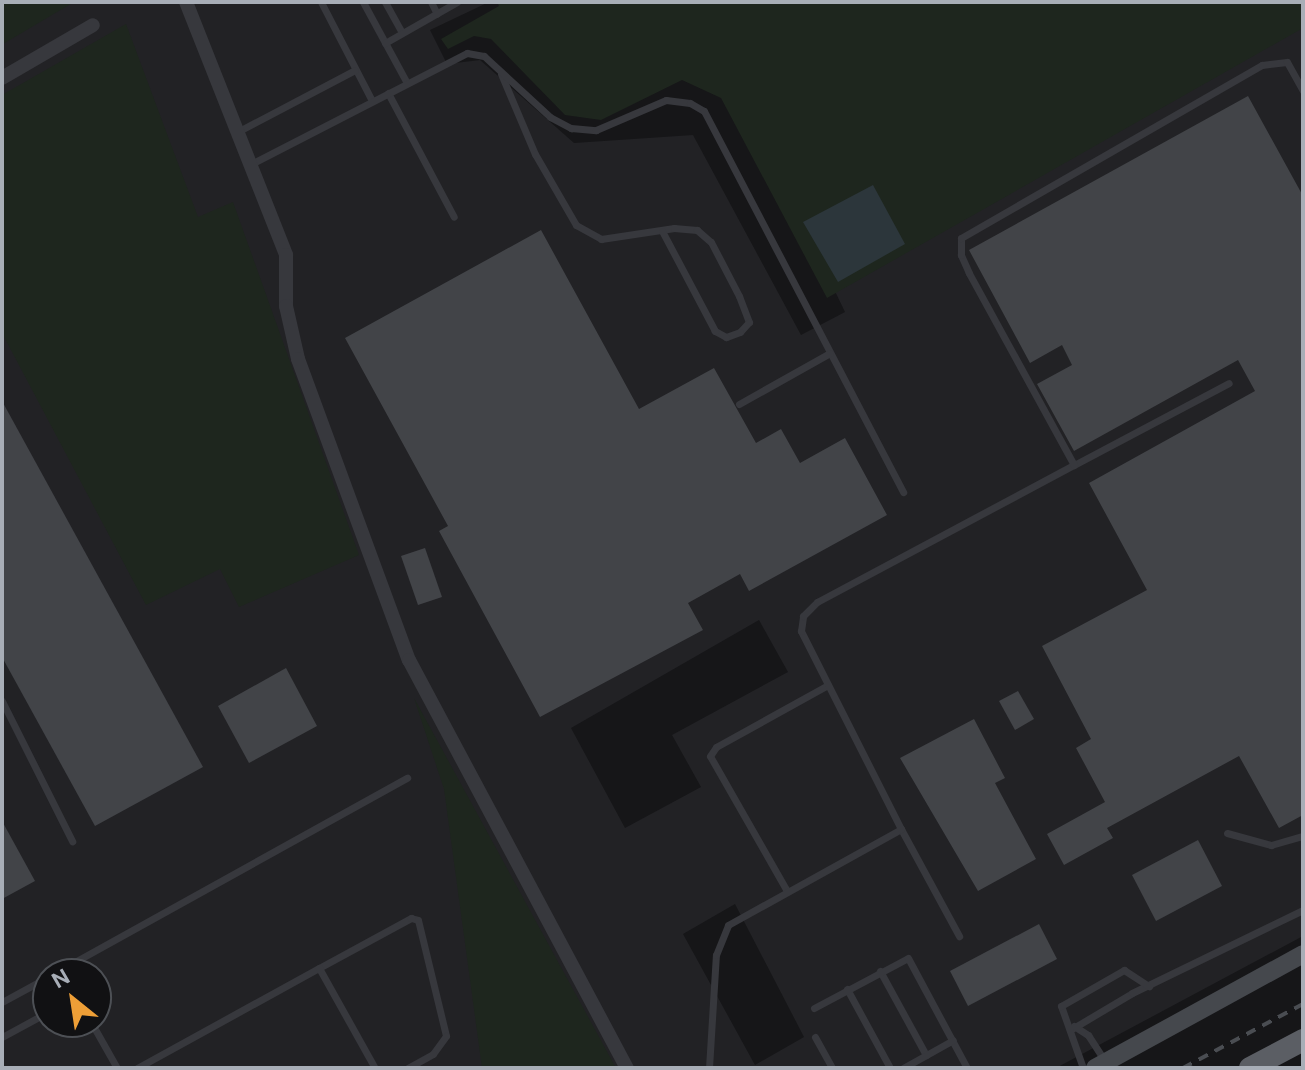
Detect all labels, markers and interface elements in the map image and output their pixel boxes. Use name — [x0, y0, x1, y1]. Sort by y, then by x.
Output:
north arrow — [32, 958, 112, 1038]
text: N — [47, 962, 75, 995]

